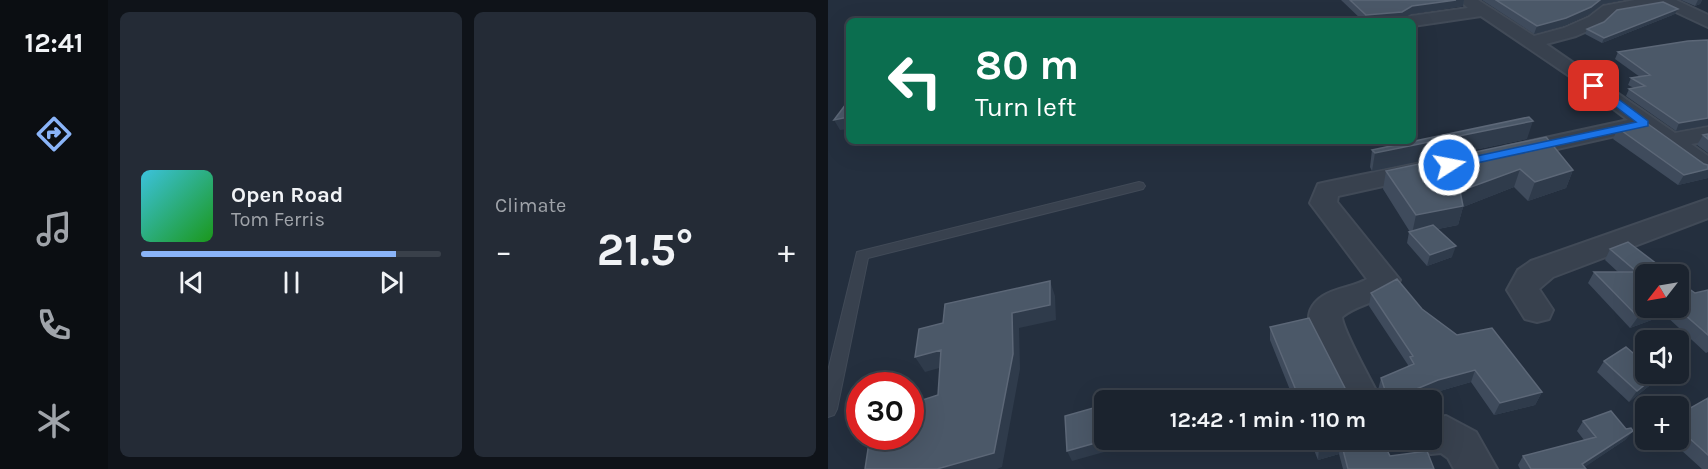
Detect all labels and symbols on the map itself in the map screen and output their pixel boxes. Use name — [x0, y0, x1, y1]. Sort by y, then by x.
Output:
pin — [1568, 60, 1619, 111]
position arrow — [1417, 133, 1481, 197]
north arrow — [1635, 264, 1689, 318]
speed limit sign: 30 — [846, 372, 924, 450]

